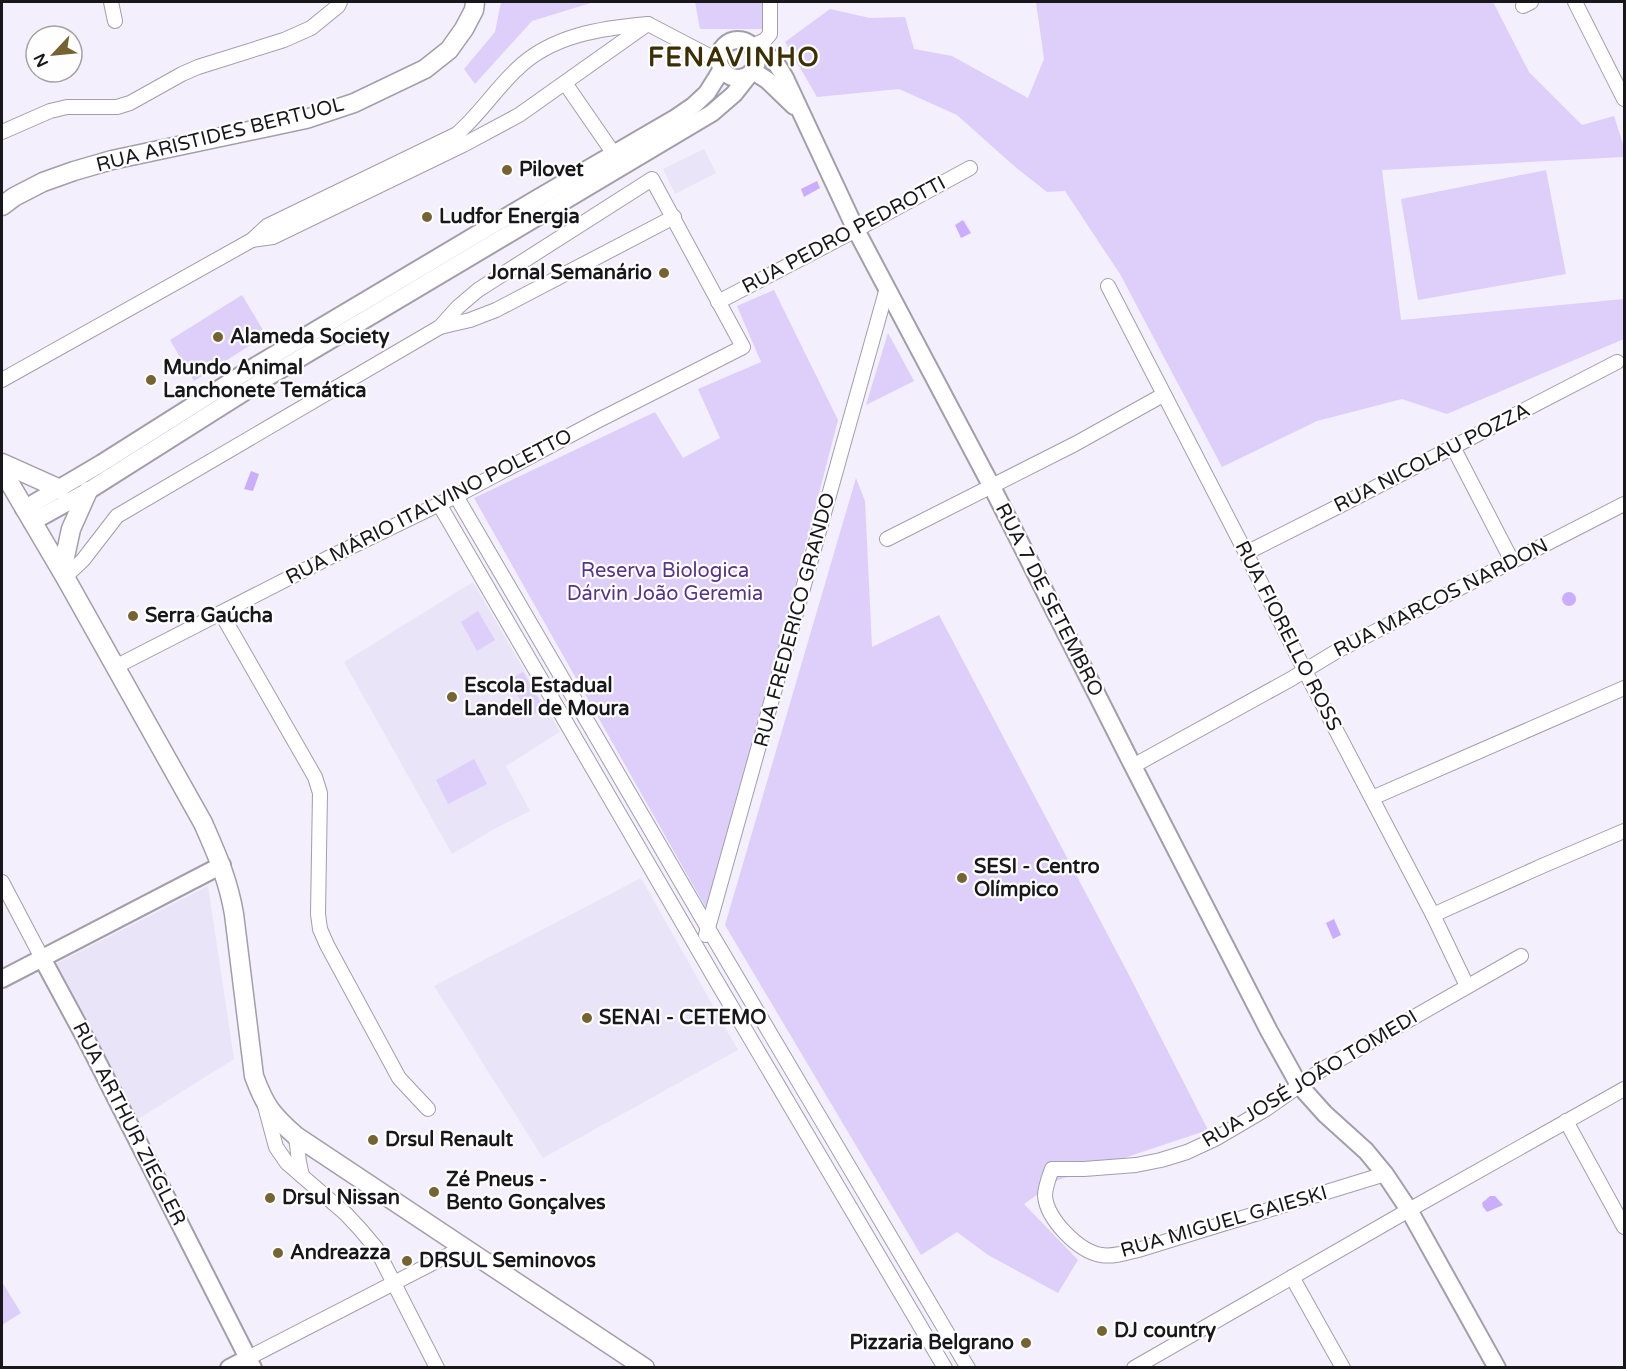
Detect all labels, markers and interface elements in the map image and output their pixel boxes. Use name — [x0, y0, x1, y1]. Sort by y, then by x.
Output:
north arrow — [24, 24, 84, 84]
district label: FENAVINHO — [648, 42, 820, 73]
text: N — [30, 50, 53, 70]
street label: RUA ARISTIDES BERTUOL — [94, 92, 347, 177]
place label: Pilovet — [519, 158, 584, 182]
marker: Pilovet — [500, 163, 514, 177]
street label: RUA PEDRO PEDROTTI — [738, 171, 950, 299]
place label: Ludfor Energia — [439, 205, 580, 229]
marker: Ludfor Energia — [420, 210, 434, 224]
place label: Jornal Semanário — [487, 261, 652, 285]
marker: Jornal Semanário — [657, 266, 671, 280]
place label: Alameda Society — [230, 325, 390, 349]
marker: Alameda Society — [211, 330, 225, 344]
place label: Mundo Animal Lanchonete Temática — [163, 356, 367, 403]
marker: Mundo Animal Lanchonete Temática — [144, 373, 158, 387]
street label: RUA NICOLAU POZZA — [1330, 398, 1534, 518]
street label: RUA MÁRIO ITALVINO POLETTO — [281, 423, 576, 590]
street label: RUA FREDERICO GRANDO — [749, 490, 841, 750]
street label: RUA 7 DE SETEMBRO — [990, 499, 1108, 701]
street label: RUA MARCOS NARDON — [1330, 533, 1552, 663]
street label: RUA FIORELLO ROSS — [1230, 537, 1346, 735]
park label: Reserva Biologica Dárvin João Geremia — [567, 559, 763, 606]
place label: Serra Gaúcha — [145, 604, 273, 628]
marker: Serra Gaúcha — [126, 609, 140, 623]
place label: Escola Estadual Landell de Moura — [464, 674, 629, 721]
marker: Escola Estadual Landell de Moura — [445, 690, 459, 704]
place label: SESI - Centro Olímpico — [974, 855, 1100, 902]
marker: SESI - Centro Olímpico — [955, 871, 969, 885]
street label: RUA JOSÉ JOÃO TOMEDI — [1197, 1004, 1422, 1153]
place label: SENAI - CETEMO — [599, 1006, 766, 1030]
marker: SENAI - CETEMO — [580, 1011, 594, 1025]
street label: RUA ARTHUR ZIEGLER — [67, 1018, 191, 1230]
place label: Drsul Renault — [385, 1128, 514, 1152]
marker: Drsul Renault — [366, 1133, 380, 1147]
place label: Zé Pneus - Bento Gonçalves — [446, 1168, 606, 1215]
street label: RUA MIGUEL GAIESKI — [1118, 1181, 1330, 1263]
marker: Zé Pneus - Bento Gonçalves — [427, 1185, 441, 1199]
place label: Drsul Nissan — [282, 1186, 400, 1210]
marker: Drsul Nissan — [263, 1191, 277, 1205]
place label: Andreazza — [290, 1241, 391, 1265]
marker: Andreazza — [271, 1246, 285, 1260]
place label: DRSUL Seminovos — [419, 1249, 596, 1273]
marker: DRSUL Seminovos — [400, 1254, 414, 1268]
place label: DJ country — [1114, 1319, 1216, 1343]
marker: DJ country — [1095, 1324, 1109, 1338]
place label: Pizzaria Belgrano — [850, 1331, 1014, 1355]
marker: Pizzaria Belgrano — [1019, 1336, 1033, 1350]

